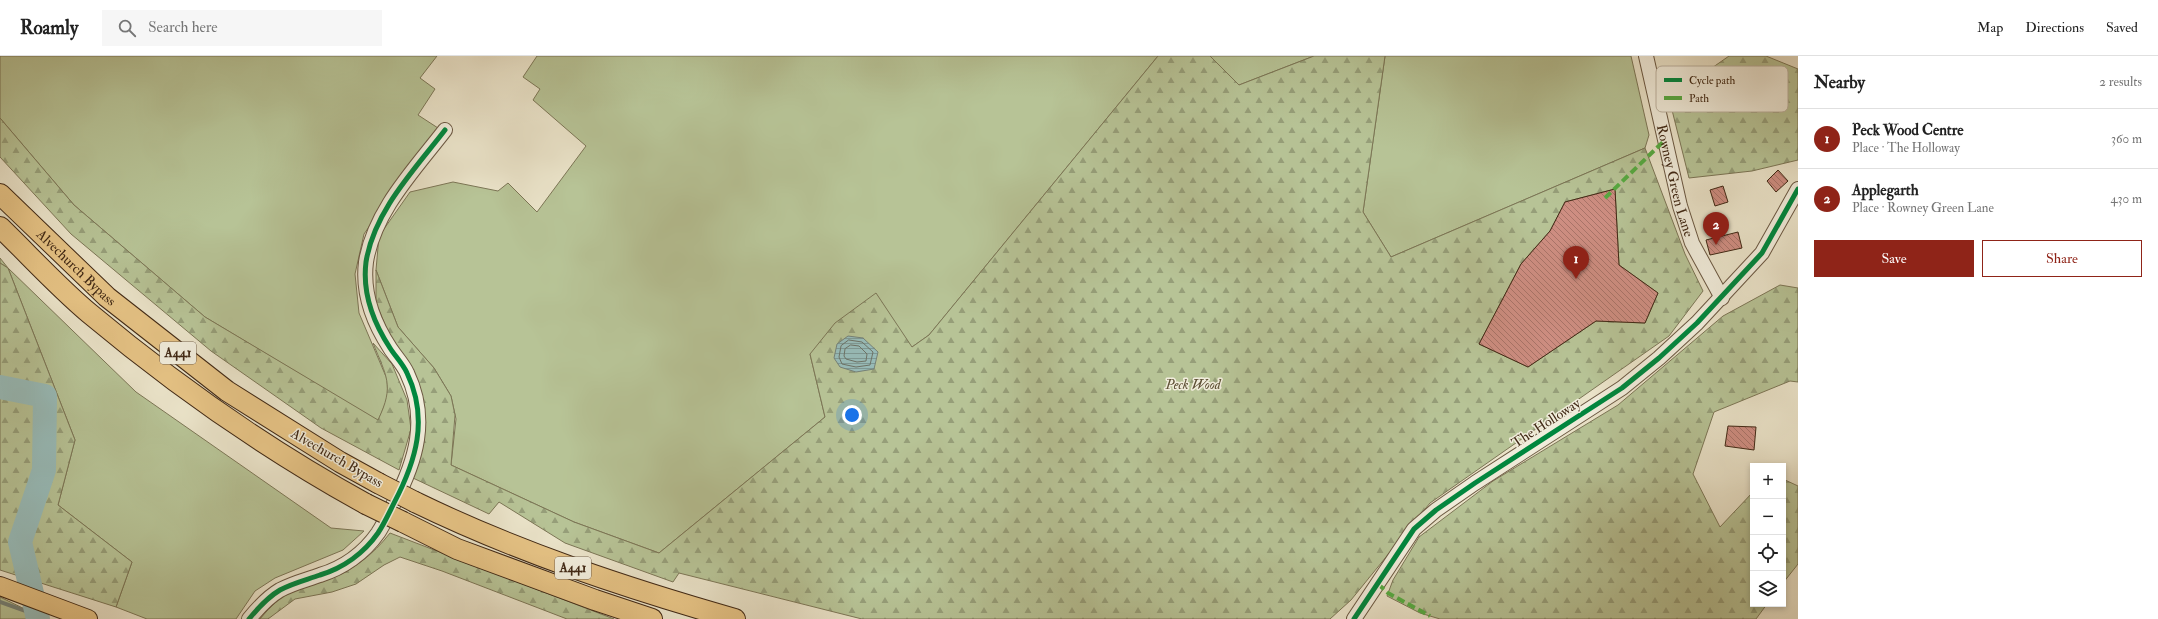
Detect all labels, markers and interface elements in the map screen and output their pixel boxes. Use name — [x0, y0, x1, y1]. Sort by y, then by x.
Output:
search box — [102, 10, 382, 46]
text: Roamly — [20, 16, 78, 40]
icon: search — [116, 17, 138, 39]
text: Search here — [148, 18, 218, 37]
text: Map — [1977, 19, 2003, 36]
text: Directions — [2025, 19, 2084, 36]
text: Saved — [2106, 19, 2138, 36]
legend — [1656, 66, 1788, 112]
text: Nearby — [1814, 72, 1865, 93]
text: Cycle path — [1689, 74, 1735, 88]
text: 2 results — [2099, 74, 2142, 90]
text: Path — [1689, 92, 1709, 105]
text: Peck Wood Centre — [1852, 121, 1964, 140]
street label: Rowney Green Lane — [1653, 123, 1698, 239]
text: 1 — [1825, 131, 1829, 147]
text: 360 m — [2111, 131, 2142, 147]
text: Place · The Holloway — [1852, 140, 1960, 156]
text: Applegarth — [1852, 181, 1919, 200]
text: 2 — [1824, 191, 1830, 207]
text: 430 m — [2111, 191, 2142, 207]
text: Place · Rowney Green Lane — [1852, 200, 1994, 216]
pin: 2 — [1703, 212, 1729, 245]
street label: Alvechurch Bypass — [33, 225, 120, 309]
button: Save — [1814, 240, 1974, 277]
button: Share — [1982, 240, 2142, 277]
pin: 1 — [1563, 246, 1589, 279]
road number: A441 — [160, 342, 196, 364]
park label: Peck Wood — [1164, 376, 1222, 393]
street label: The Holloway — [1508, 394, 1585, 452]
your location — [842, 405, 862, 425]
street label: Alvechurch Bypass — [287, 424, 386, 492]
map controls — [1750, 463, 1786, 607]
button: + — [1750, 463, 1786, 499]
button: − — [1750, 499, 1786, 535]
button: locate — [1750, 535, 1786, 571]
road number: A441 — [555, 557, 591, 579]
button: layers — [1750, 571, 1786, 607]

